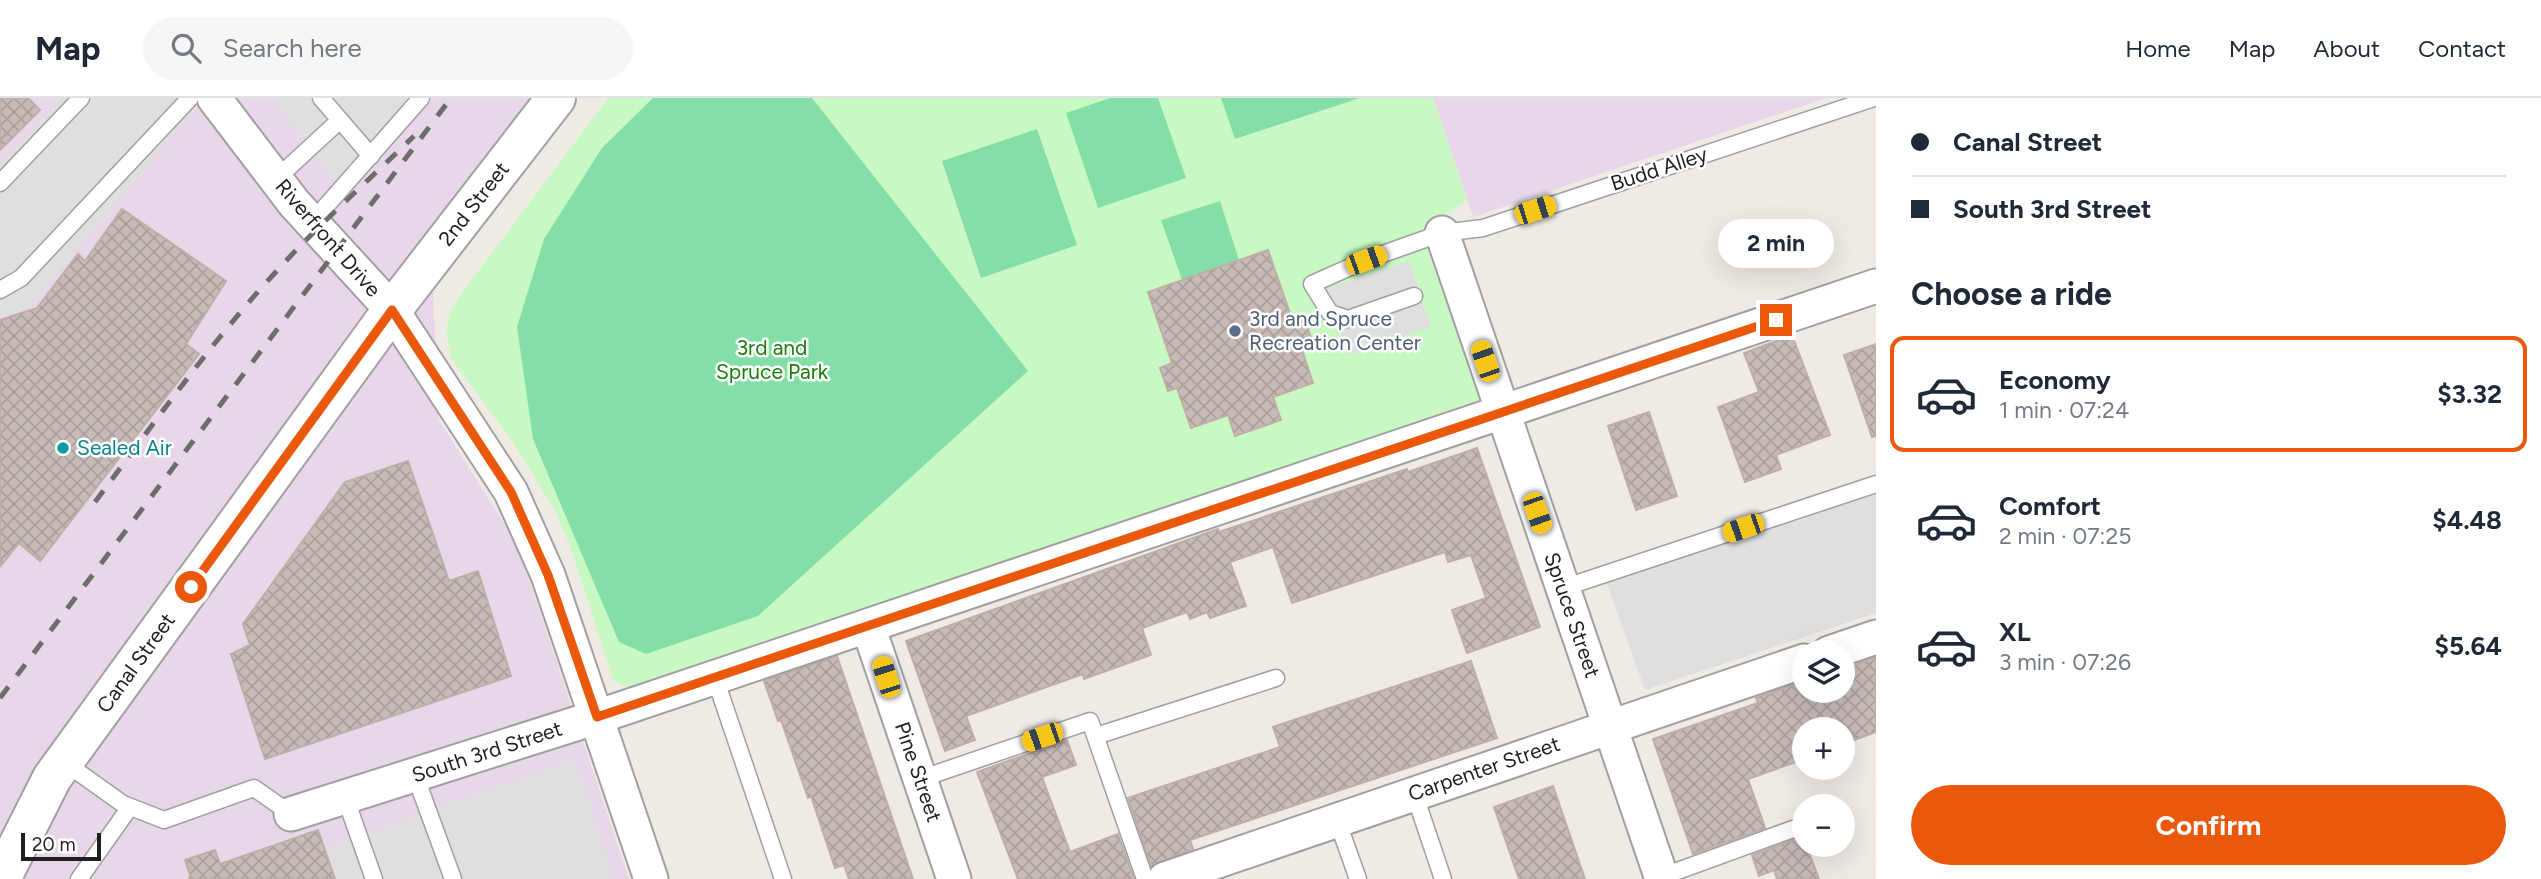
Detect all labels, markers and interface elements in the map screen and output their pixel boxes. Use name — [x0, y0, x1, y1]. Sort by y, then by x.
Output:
search box — [143, 17, 633, 80]
text: Map — [35, 29, 101, 68]
icon: search — [167, 29, 205, 67]
text: Search here — [223, 32, 362, 64]
text: Home — [2125, 34, 2191, 63]
text: Map — [2229, 34, 2275, 63]
text: About — [2313, 34, 2380, 63]
text: Contact — [2418, 34, 2506, 63]
text: Canal Street — [1953, 126, 2102, 158]
street label: Budd Alley — [1607, 141, 1710, 196]
street label: 2nd Street — [433, 157, 514, 251]
street label: Riverfront Drive — [270, 174, 386, 302]
text: South 3rd Street — [1953, 193, 2151, 225]
car — [1512, 194, 1559, 226]
callout: 2 min — [1718, 218, 1834, 268]
text: 2 min — [1747, 229, 1805, 257]
car — [1343, 243, 1390, 277]
text: Choose a ride — [1911, 275, 2112, 313]
route end — [1760, 304, 1792, 336]
place label: 3rd and Spruce Recreation Center — [1249, 306, 1421, 355]
marker: 3rd and Spruce Recreation Center — [1227, 323, 1243, 339]
park label: 3rd and Spruce Park — [716, 335, 829, 384]
car — [1469, 338, 1502, 384]
icon: car — [1915, 363, 1978, 426]
text: Economy — [1999, 364, 2111, 396]
text: $3.32 — [2437, 378, 2502, 410]
text: 1 min · 07:24 — [1999, 396, 2129, 424]
place label: Sealed Air — [77, 435, 172, 460]
marker: Sealed Air — [55, 440, 71, 456]
icon: car — [1915, 489, 1978, 552]
car — [1521, 490, 1554, 536]
text: Comfort — [1999, 490, 2101, 522]
text: $4.48 — [2432, 504, 2502, 536]
car — [1720, 511, 1767, 545]
text: 2 min · 07:25 — [1999, 522, 2131, 550]
street label: Spruce Street — [1539, 549, 1606, 681]
route start — [175, 571, 207, 603]
street label: Canal Street — [91, 608, 180, 717]
icon: car — [1915, 615, 1978, 678]
text: XL — [1999, 616, 2031, 648]
text: $5.64 — [2435, 630, 2502, 662]
map controls — [1792, 640, 1855, 857]
button: layers — [1792, 640, 1855, 703]
text: 3 min · 07:26 — [1999, 648, 2131, 676]
car — [870, 654, 903, 700]
street label: South 3rd Street — [409, 715, 565, 788]
button: + — [1792, 717, 1855, 780]
street label: Pine Street — [890, 719, 947, 825]
car — [1019, 720, 1066, 754]
street label: Carpenter Street — [1405, 731, 1563, 806]
button: Confirm — [1911, 785, 2506, 865]
button: − — [1792, 794, 1855, 857]
scale bar — [21, 830, 102, 862]
text: 20 m — [32, 833, 76, 856]

